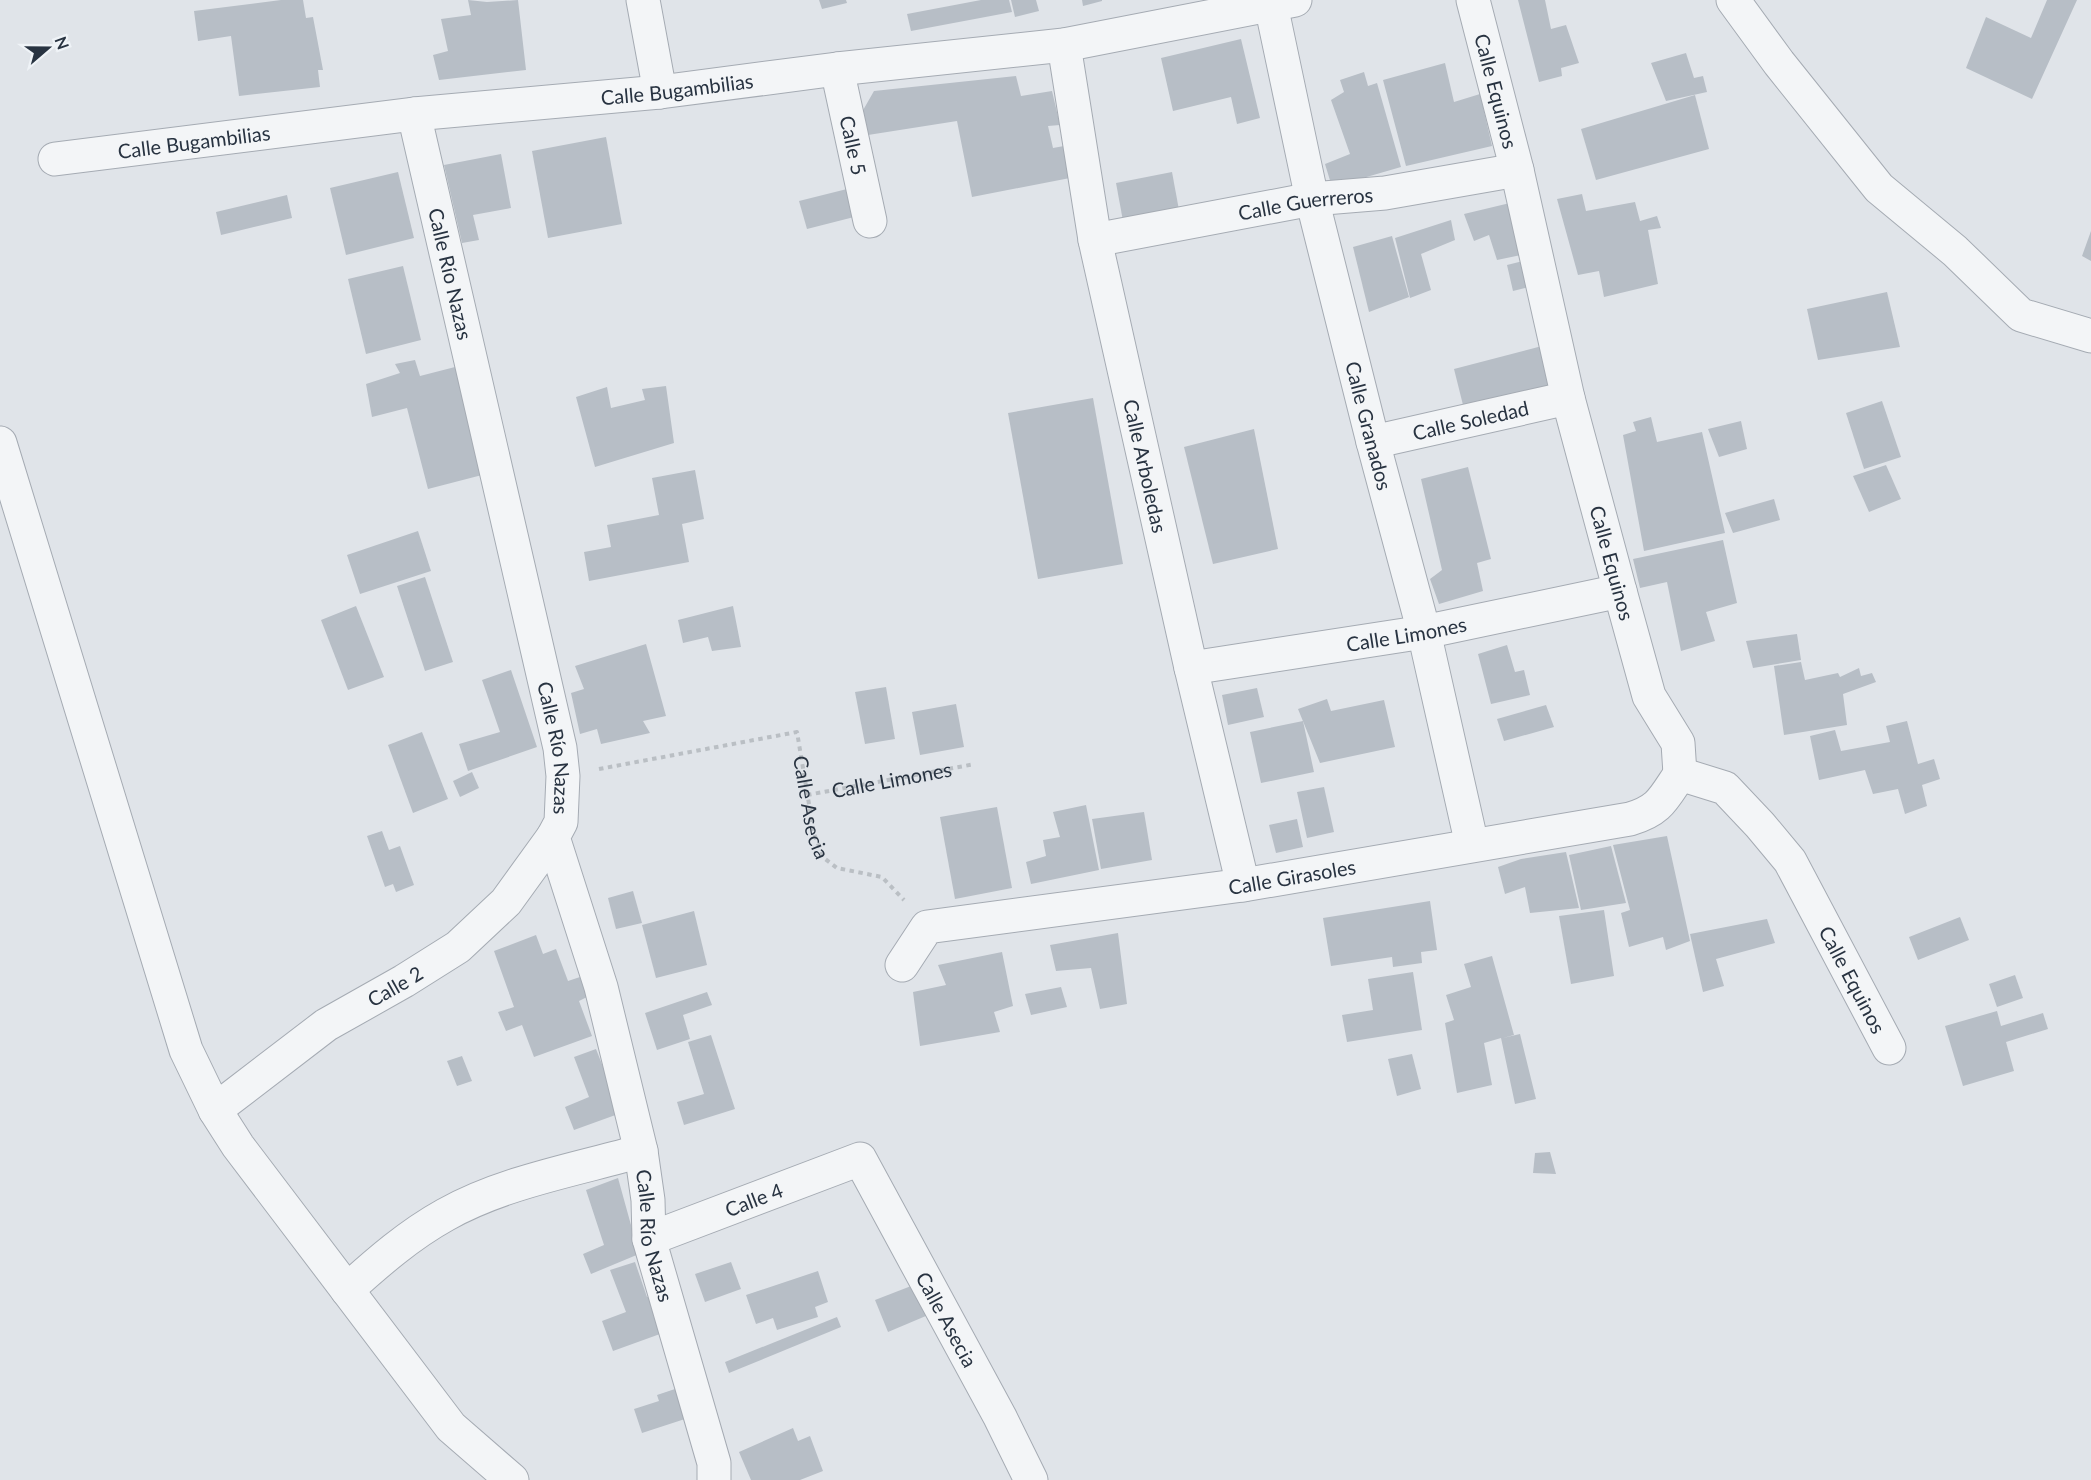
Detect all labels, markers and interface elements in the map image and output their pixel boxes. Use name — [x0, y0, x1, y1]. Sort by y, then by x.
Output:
north arrow — [18, 18, 78, 78]
street label: Calle Equinos — [1470, 31, 1523, 151]
text: N — [52, 34, 74, 52]
street label: Calle Bugambilias — [600, 68, 755, 109]
street label: Calle 5 — [835, 113, 872, 177]
street label: Calle Bugambilias — [116, 120, 271, 163]
street label: Calle Guerreros — [1236, 182, 1374, 225]
street label: Calle Río Nazas — [424, 205, 478, 342]
street label: Calle Granados — [1341, 359, 1397, 493]
street label: Calle Soledad — [1410, 395, 1531, 445]
street label: Calle Arboledas — [1119, 397, 1172, 535]
street label: Calle Equinos — [1585, 503, 1640, 623]
street label: Calle Limones — [1344, 611, 1469, 656]
street label: Calle Río Nazas — [533, 679, 575, 815]
street label: Calle Asecia — [789, 754, 835, 862]
street label: Calle Limones — [830, 757, 954, 802]
street label: Calle Girasoles — [1227, 854, 1358, 899]
street label: Calle Equinos — [1815, 922, 1891, 1037]
street label: Calle 2 — [363, 960, 427, 1011]
street label: Calle Río Nazas — [632, 1168, 679, 1305]
street label: Calle 4 — [721, 1177, 786, 1221]
street label: Calle Asecia — [911, 1267, 983, 1371]

